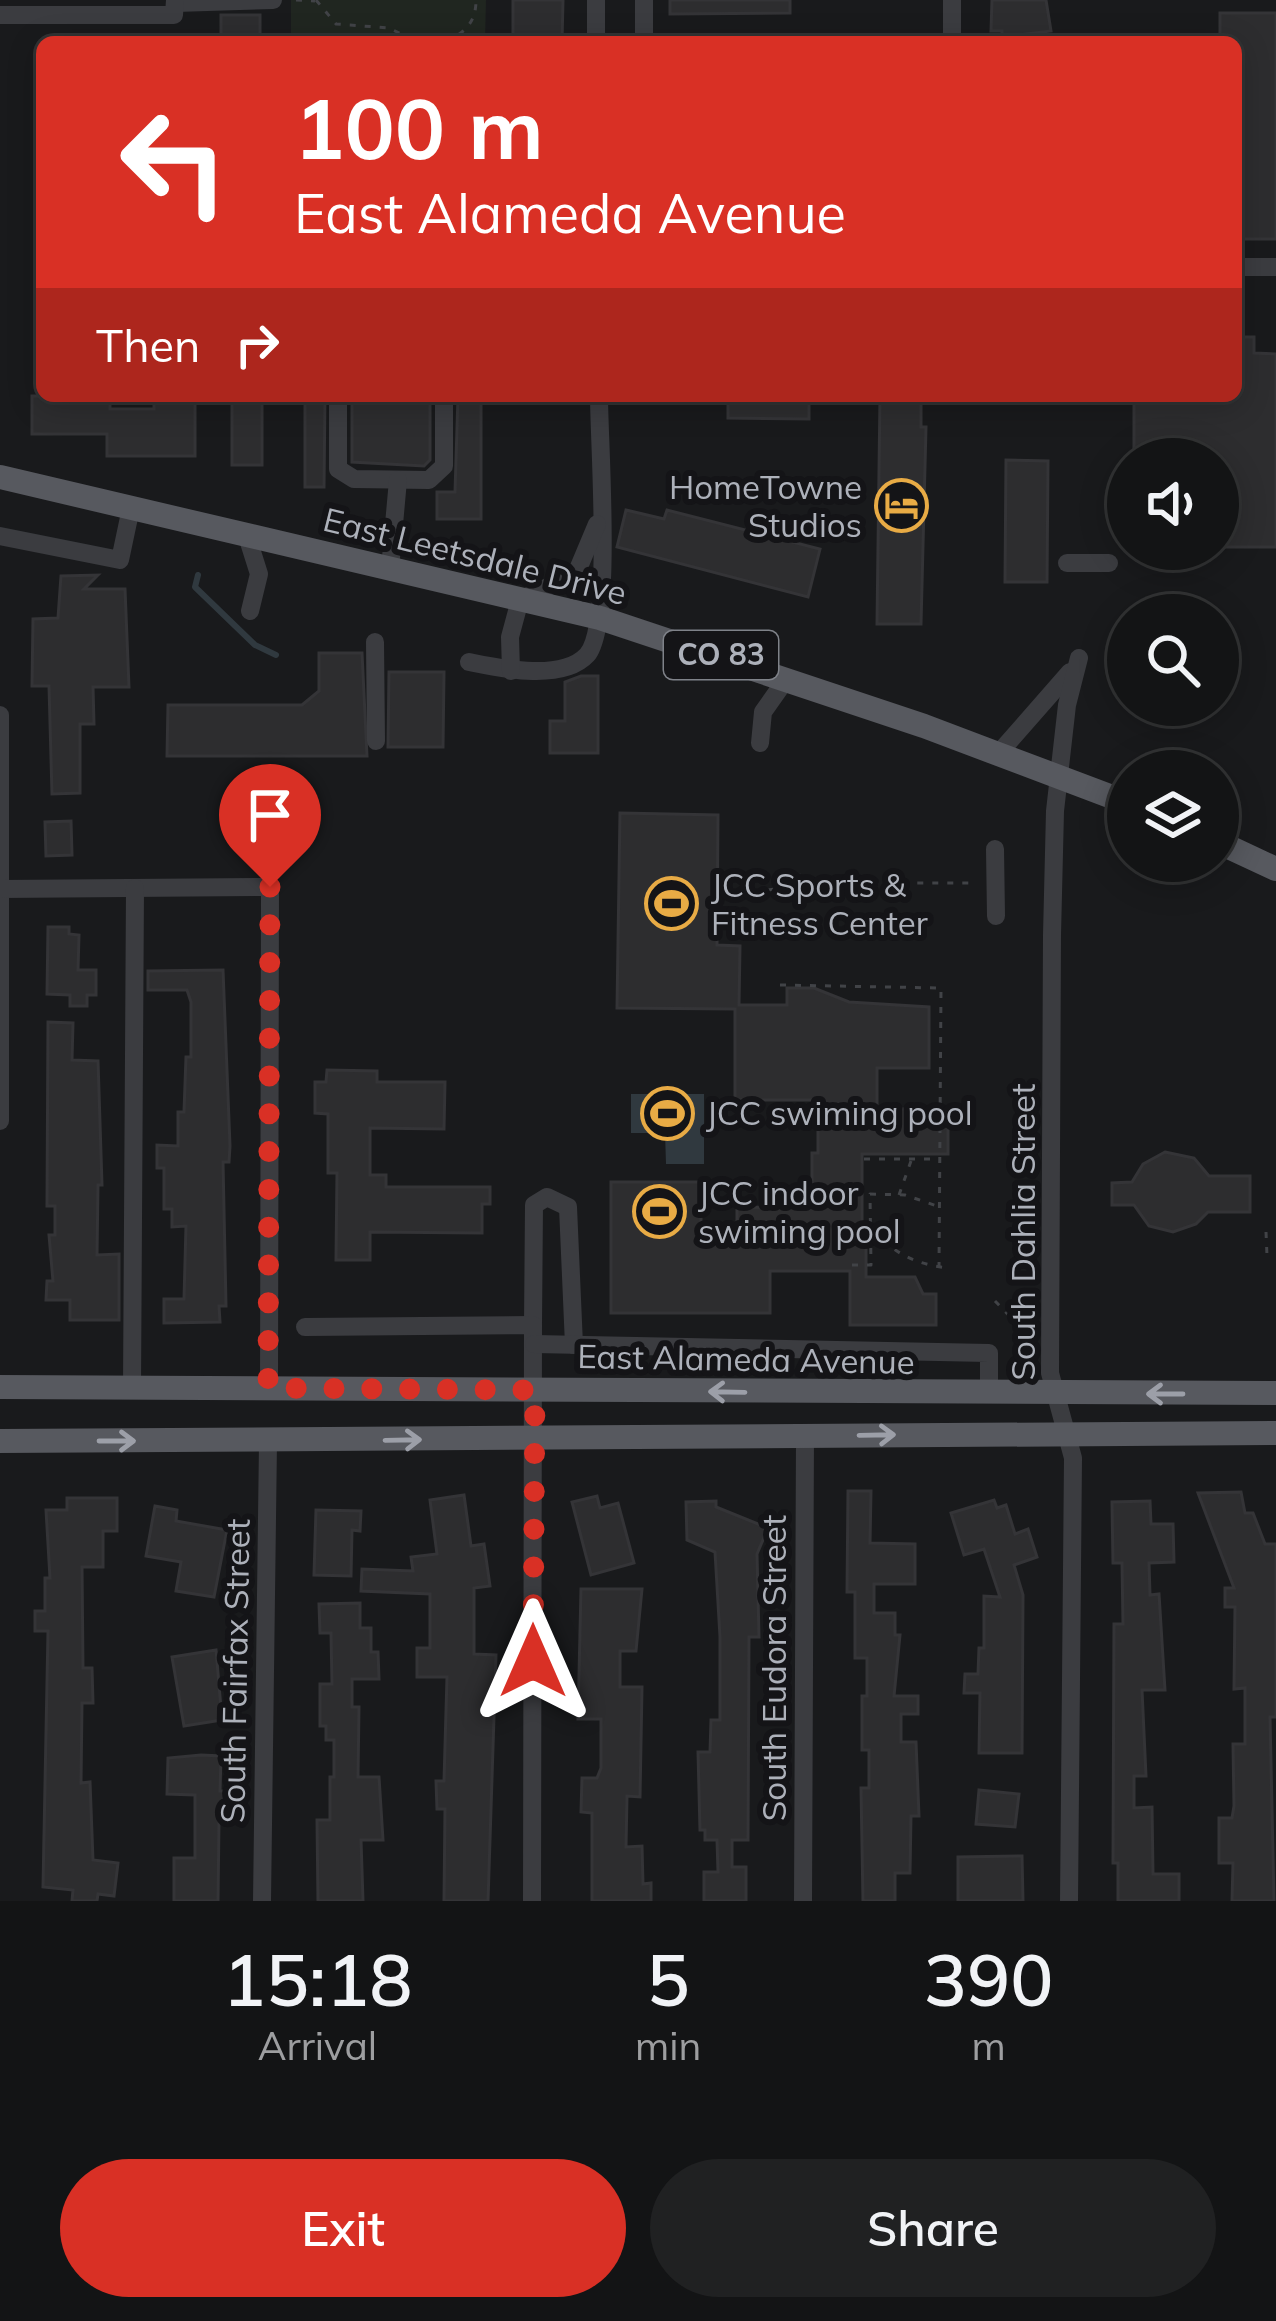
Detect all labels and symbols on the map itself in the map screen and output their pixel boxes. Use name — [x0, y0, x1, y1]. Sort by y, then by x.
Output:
place label: HomeTowne Studios — [669, 466, 862, 545]
hotel icon: HomeTowne Studios — [873, 478, 929, 534]
street label: East Leetsdale Drive — [319, 498, 631, 613]
road number: CO 83 — [664, 631, 778, 679]
pin — [219, 764, 321, 887]
place label: JCC Sports & Fitness Center — [711, 864, 928, 943]
sports icon: JCC Sports & Fitness Center — [644, 876, 700, 932]
street label: South Dahlia Street — [1002, 1083, 1043, 1381]
sports icon: JCC swiming pool — [639, 1085, 695, 1141]
place label: JCC swiming pool — [706, 1092, 973, 1133]
place label: JCC indoor swiming pool — [698, 1172, 901, 1251]
sports icon: JCC indoor swiming pool — [631, 1184, 687, 1240]
street label: East Alameda Avenue — [577, 1335, 915, 1382]
one-way arrow — [708, 1381, 747, 1404]
one-way arrow — [1146, 1383, 1185, 1405]
one-way arrow — [857, 1423, 896, 1446]
one-way arrow — [383, 1429, 422, 1452]
one-way arrow — [97, 1430, 136, 1452]
street label: South Eudora Street — [753, 1515, 794, 1821]
street label: South Fairfax Street — [211, 1518, 258, 1824]
position arrow — [470, 1598, 596, 1724]

